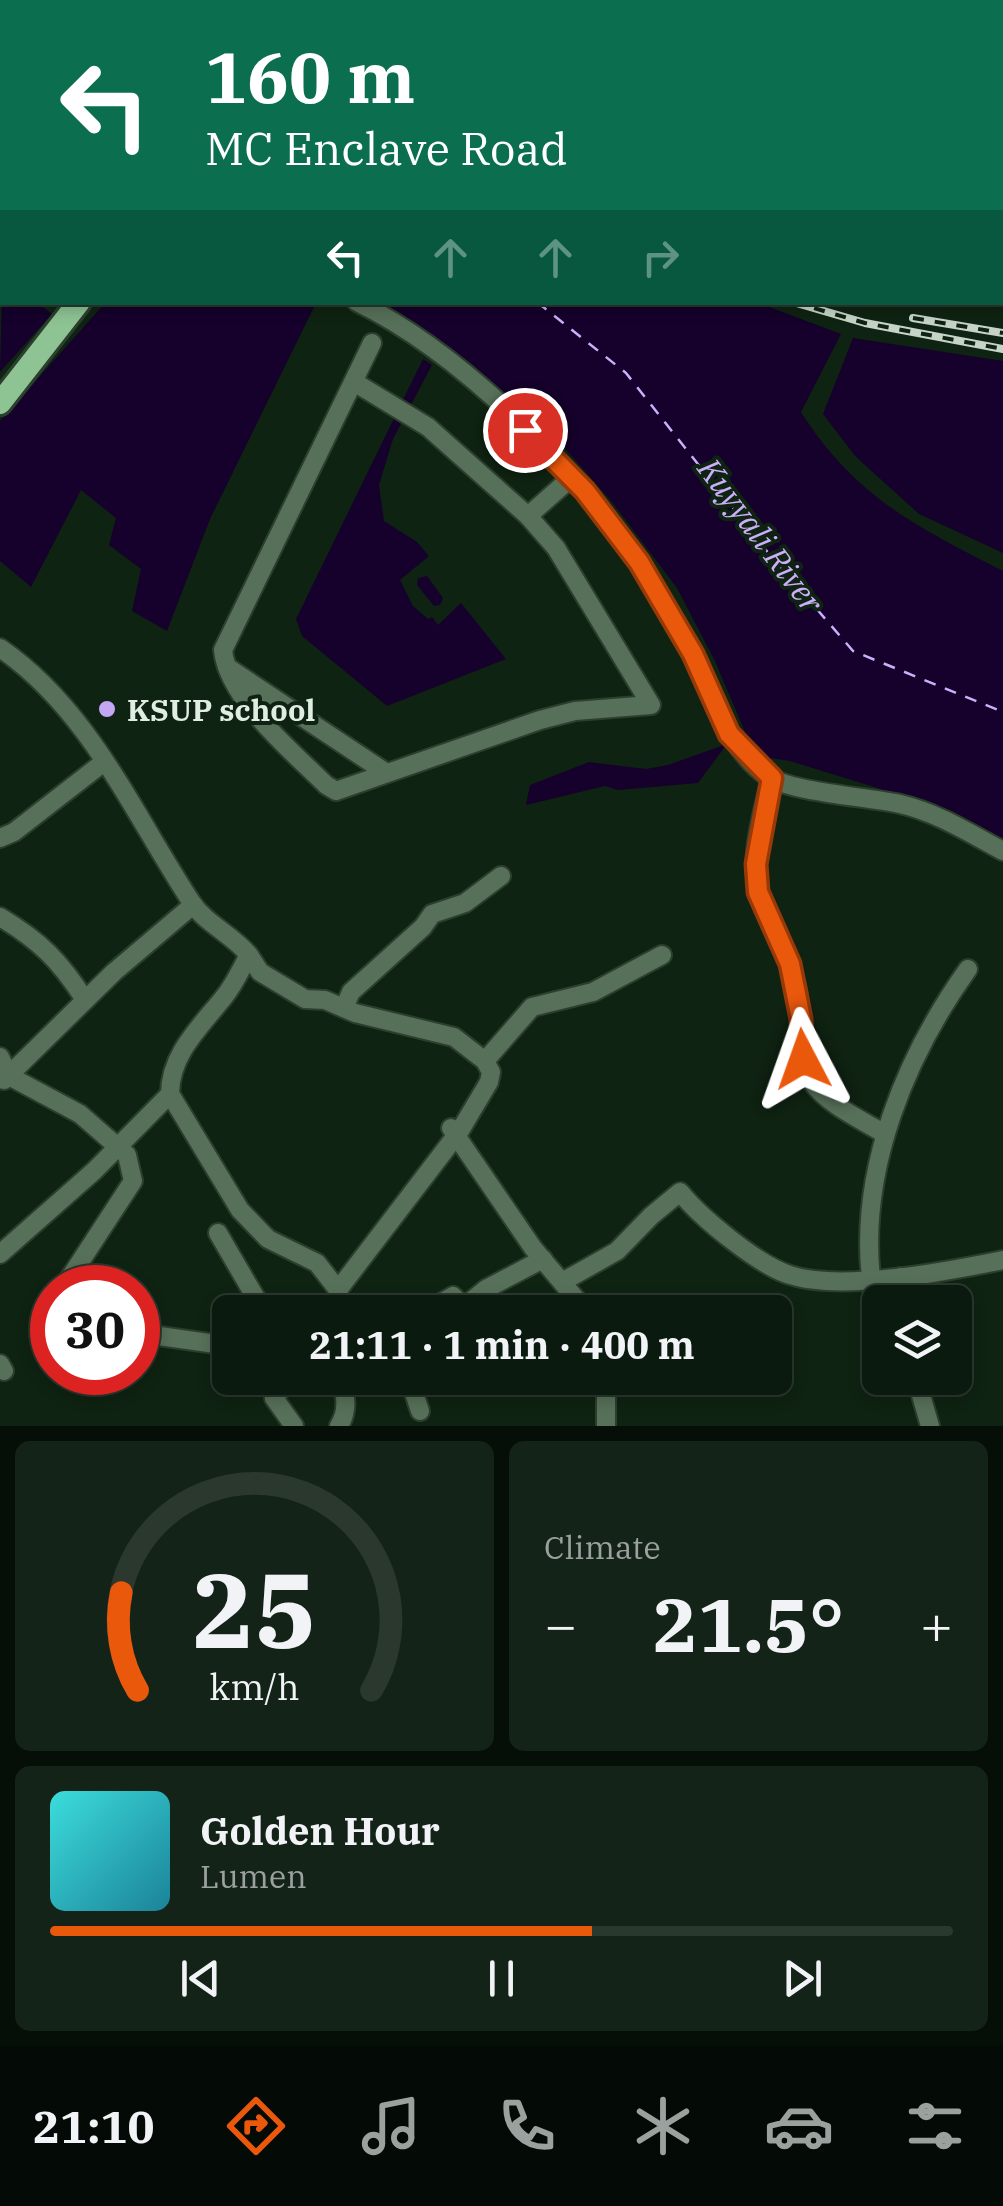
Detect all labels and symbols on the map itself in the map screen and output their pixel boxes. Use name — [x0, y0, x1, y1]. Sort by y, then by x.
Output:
pin — [483, 388, 568, 473]
water label: Kuyyali River — [689, 448, 833, 622]
place label: KSUP school — [127, 690, 315, 729]
marker: KSUP school — [96, 698, 118, 720]
position arrow — [751, 1007, 855, 1111]
speed limit sign: 30 — [30, 1265, 160, 1395]

